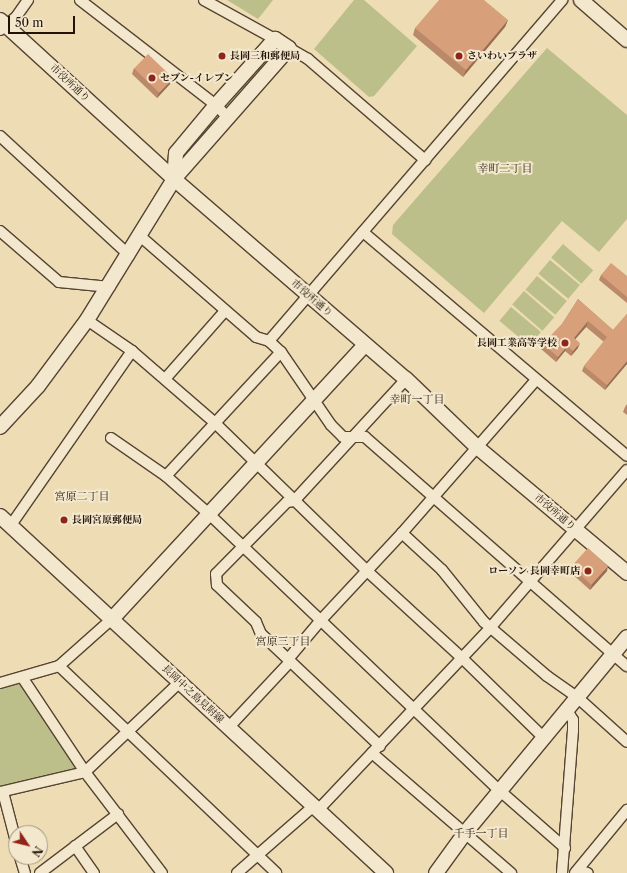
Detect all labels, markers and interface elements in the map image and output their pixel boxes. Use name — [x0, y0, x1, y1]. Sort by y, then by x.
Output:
scale bar — [10, 8, 77, 34]
text: 50 m — [15, 15, 44, 30]
place label: 長岡三和郵便局 — [230, 50, 300, 62]
place label: さいわいプラザ — [467, 50, 537, 62]
marker: 長岡三和郵便局 — [217, 51, 227, 61]
marker: さいわいプラザ — [454, 51, 464, 61]
street label: 市役所通り — [48, 62, 92, 104]
place label: セブン-イレブン — [160, 72, 234, 84]
marker: セブン-イレブン — [147, 73, 157, 83]
district label: 幸町二丁目 — [478, 161, 532, 175]
street label: 市役所通り — [289, 277, 335, 319]
place label: 長岡工業高等学校 — [477, 337, 557, 349]
marker: 長岡工業高等学校 — [560, 338, 570, 348]
district label: 幸町一丁目 — [390, 392, 444, 406]
district label: 宮原二丁目 — [55, 489, 109, 503]
street label: 市役所通り — [532, 491, 578, 533]
place label: 長岡宮原郵便局 — [72, 514, 142, 526]
marker: 長岡宮原郵便局 — [59, 515, 69, 525]
place label: ローソン 長岡幸町店 — [487, 565, 580, 577]
marker: ローソン 長岡幸町店 — [583, 566, 593, 576]
district label: 宮原三丁目 — [256, 634, 310, 648]
street label: 長岡中之島見附線 — [160, 662, 226, 726]
north arrow — [8, 825, 48, 865]
district label: 千手一丁目 — [454, 826, 508, 840]
text: N — [29, 843, 45, 859]

